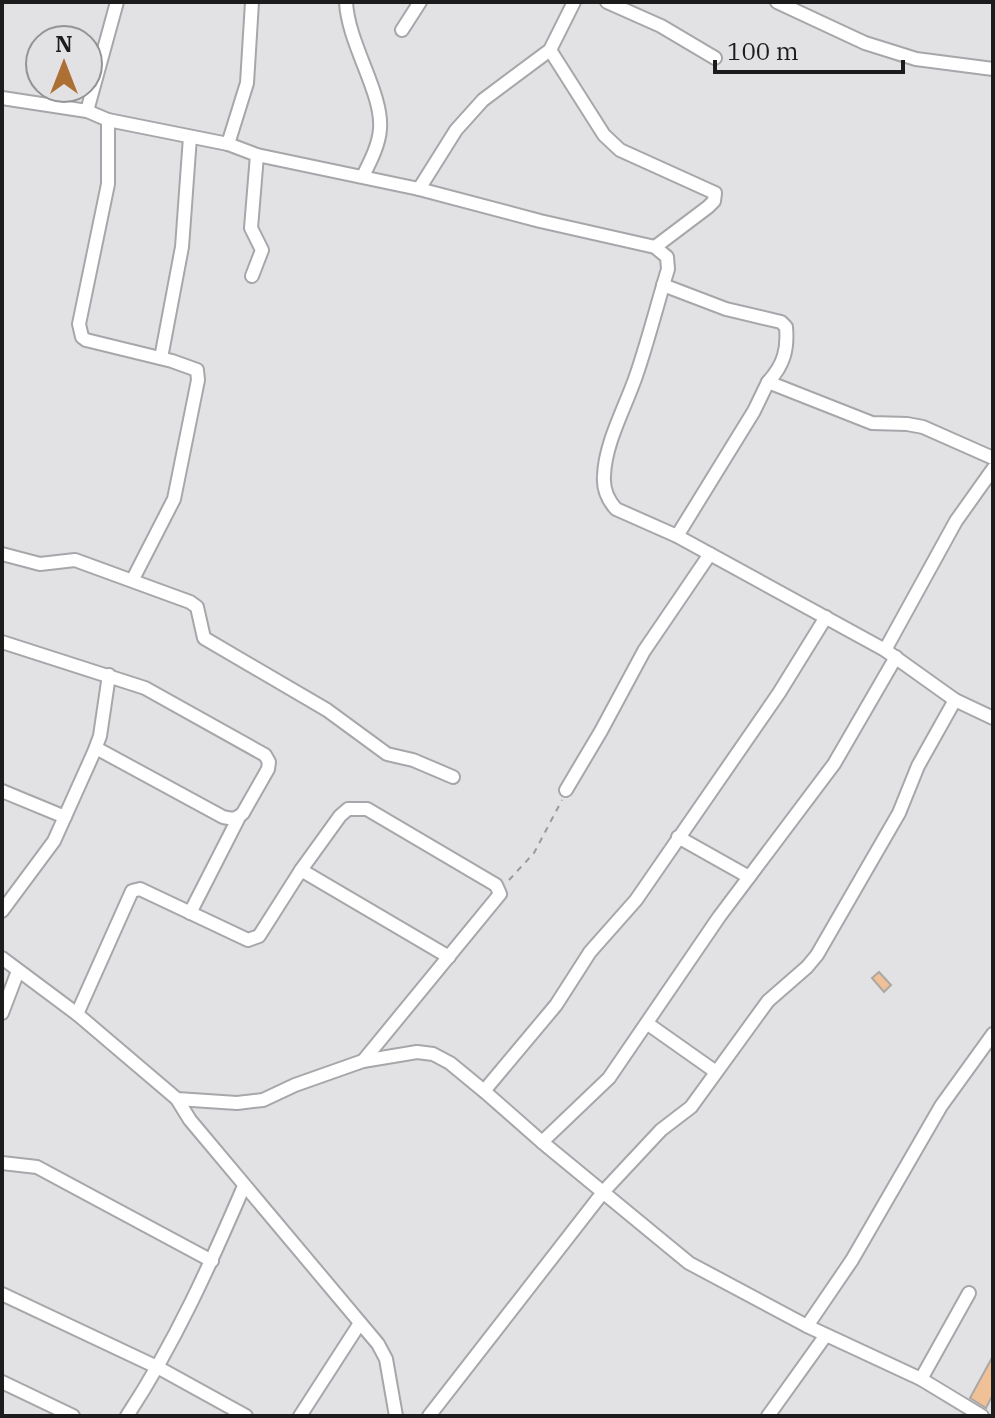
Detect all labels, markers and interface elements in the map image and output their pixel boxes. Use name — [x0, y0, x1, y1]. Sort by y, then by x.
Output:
north arrow — [24, 24, 104, 104]
scale bar — [715, 24, 903, 74]
text: N — [55, 29, 73, 58]
text: 100 m — [727, 35, 799, 67]

